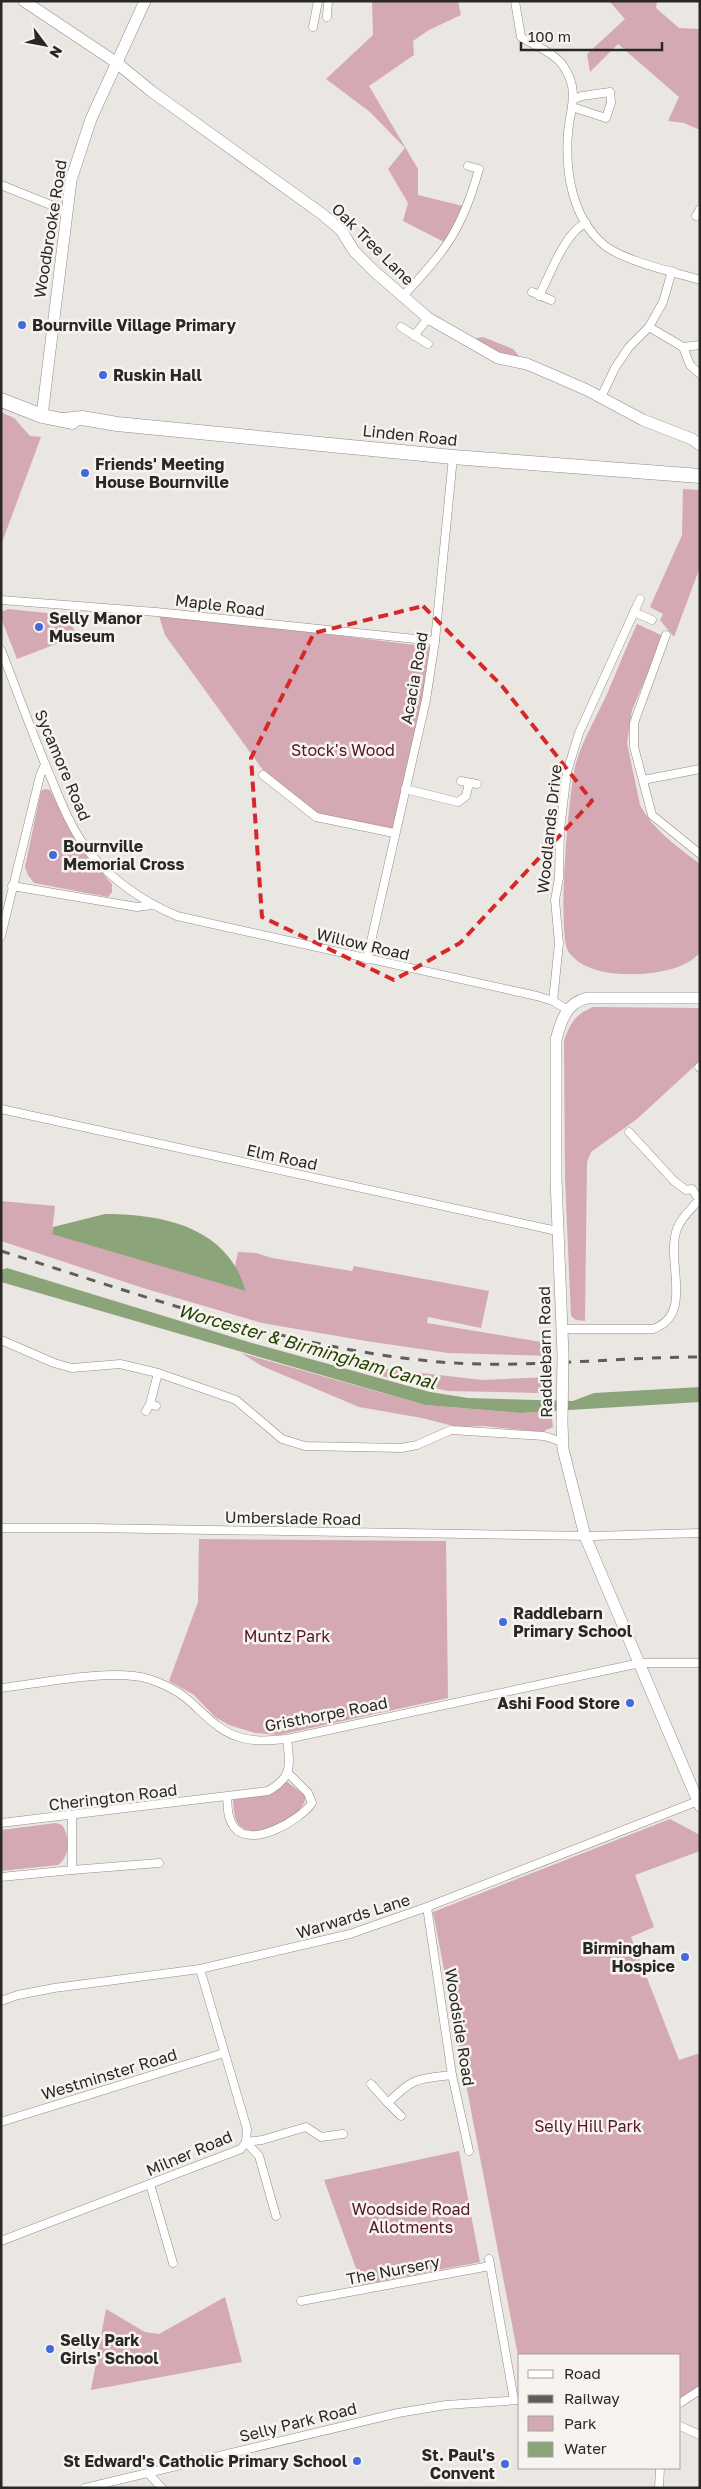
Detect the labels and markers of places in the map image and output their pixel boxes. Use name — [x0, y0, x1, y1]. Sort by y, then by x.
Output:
place label: Bournville Village Primary — [32, 315, 236, 335]
marker: Bournville Village Primary — [16, 319, 28, 331]
place label: Ruskin Hall — [113, 365, 202, 385]
marker: Ruskin Hall — [97, 369, 109, 381]
place label: Friends' Meeting House Bournville — [95, 454, 229, 492]
marker: Friends' Meeting House Bournville — [79, 467, 91, 479]
place label: Selly Manor Museum — [49, 608, 142, 646]
marker: Selly Manor Museum — [33, 621, 45, 633]
place label: Bournville Memorial Cross — [63, 836, 184, 874]
marker: Bournville Memorial Cross — [47, 849, 59, 861]
place label: Raddlebarn Primary School — [513, 1603, 633, 1641]
marker: Raddlebarn Primary School — [497, 1616, 509, 1628]
place label: Ashi Food Store — [497, 1693, 620, 1713]
marker: Ashi Food Store — [624, 1697, 636, 1709]
place label: Birmingham Hospice — [582, 1938, 675, 1976]
marker: Birmingham Hospice — [679, 1951, 691, 1963]
place label: Selly Park Girls' School — [60, 2330, 159, 2368]
marker: Selly Park Girls' School — [44, 2343, 56, 2355]
place label: St. Paul's Convent — [422, 2445, 495, 2483]
place label: St Edward's Catholic Primary School — [63, 2451, 348, 2471]
marker: St Edward's Catholic Primary School — [351, 2455, 363, 2467]
marker: St. Paul's Convent — [499, 2458, 511, 2470]

